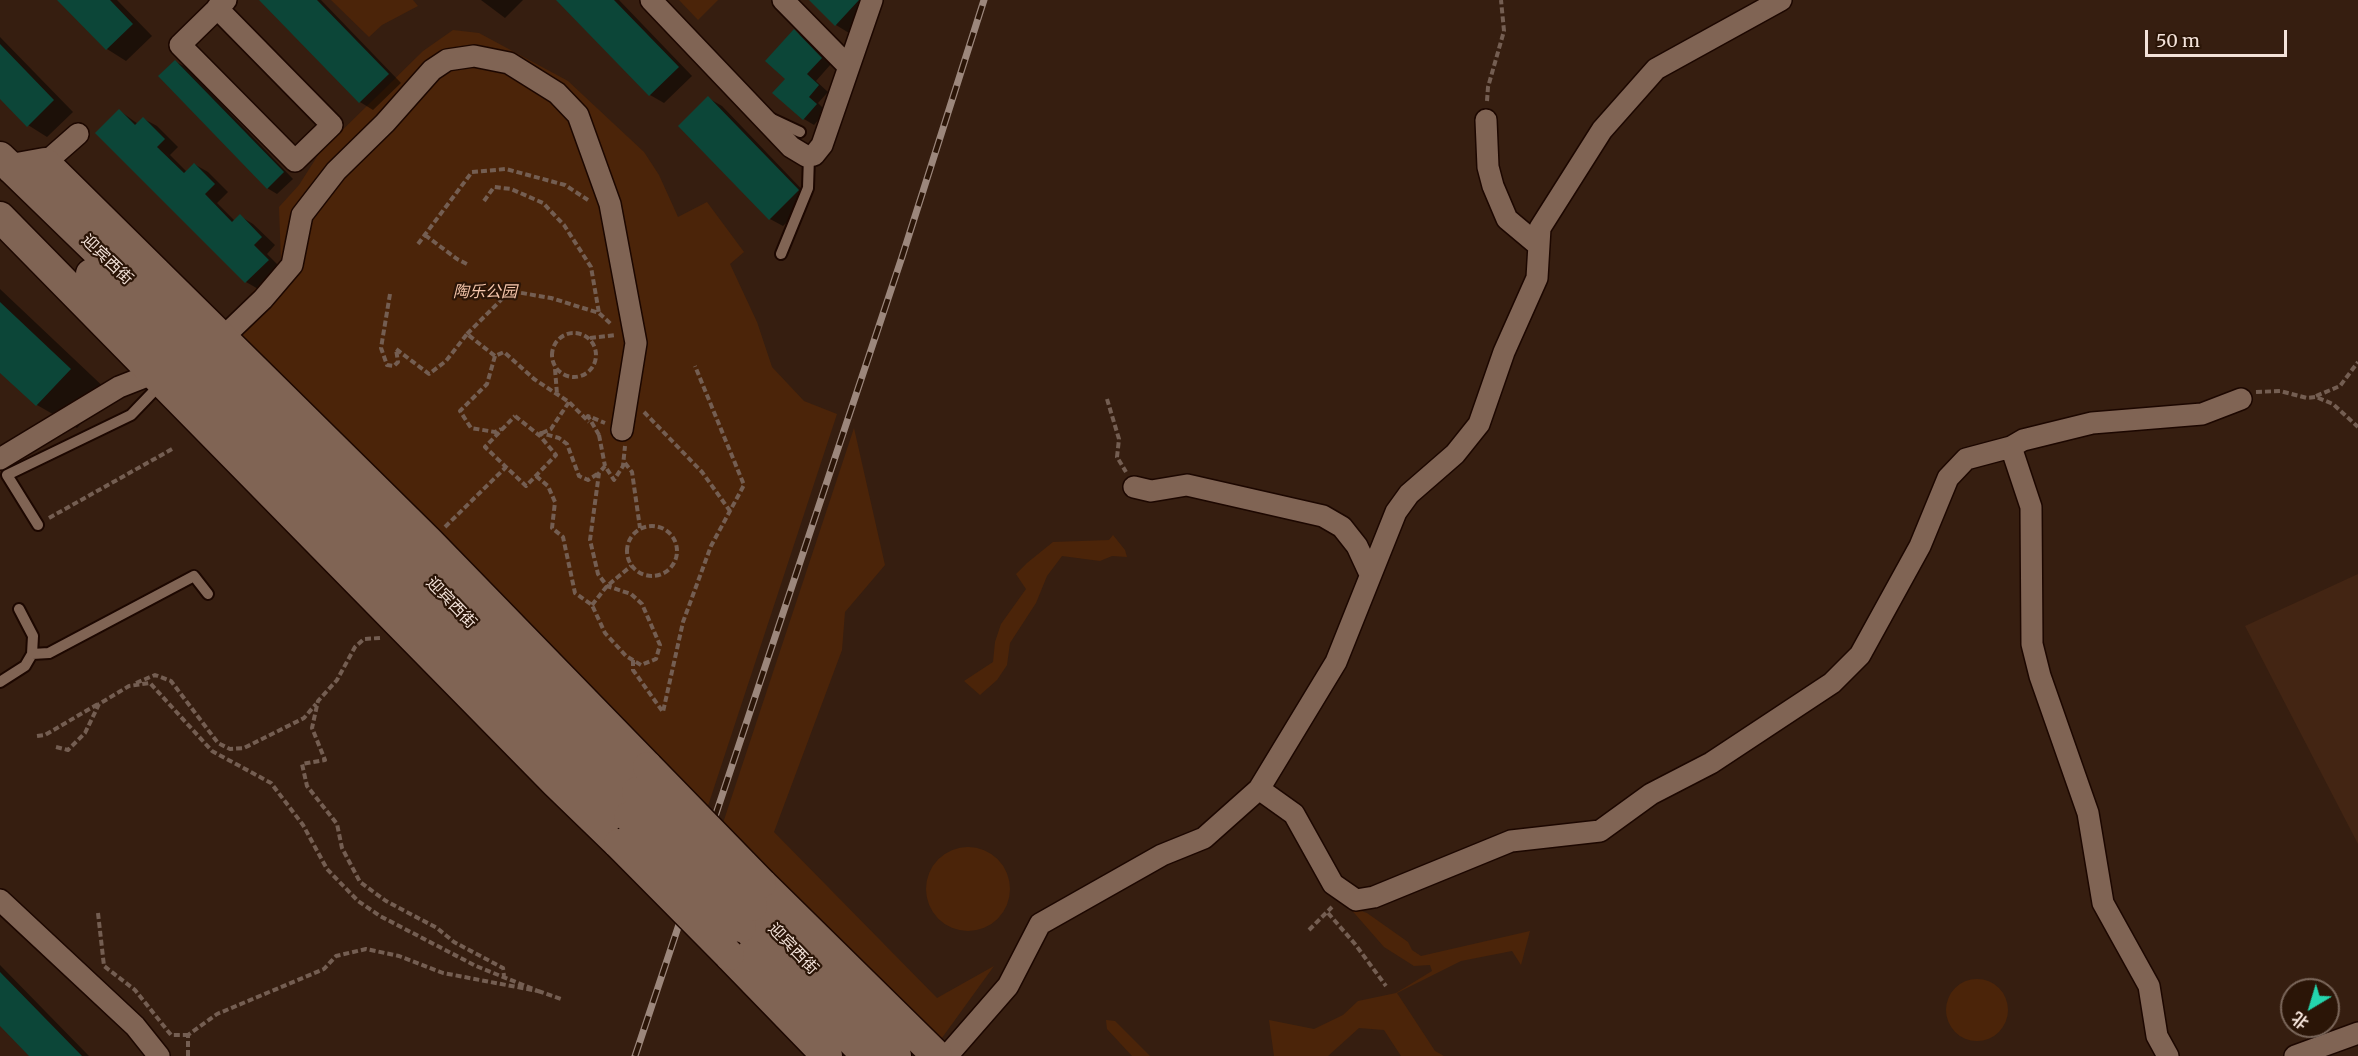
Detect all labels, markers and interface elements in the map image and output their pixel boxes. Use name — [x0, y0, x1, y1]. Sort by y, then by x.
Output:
scale bar — [2148, 18, 2290, 56]
text: 50 m — [2156, 29, 2200, 52]
street label: 迎宾西街 — [77, 231, 137, 289]
park label: 陶乐公园 — [453, 282, 517, 302]
street label: 迎宾西街 — [422, 573, 480, 633]
street label: 迎宾西街 — [764, 919, 822, 979]
north arrow — [2280, 978, 2340, 1038]
text: 北 — [2288, 1008, 2313, 1033]

